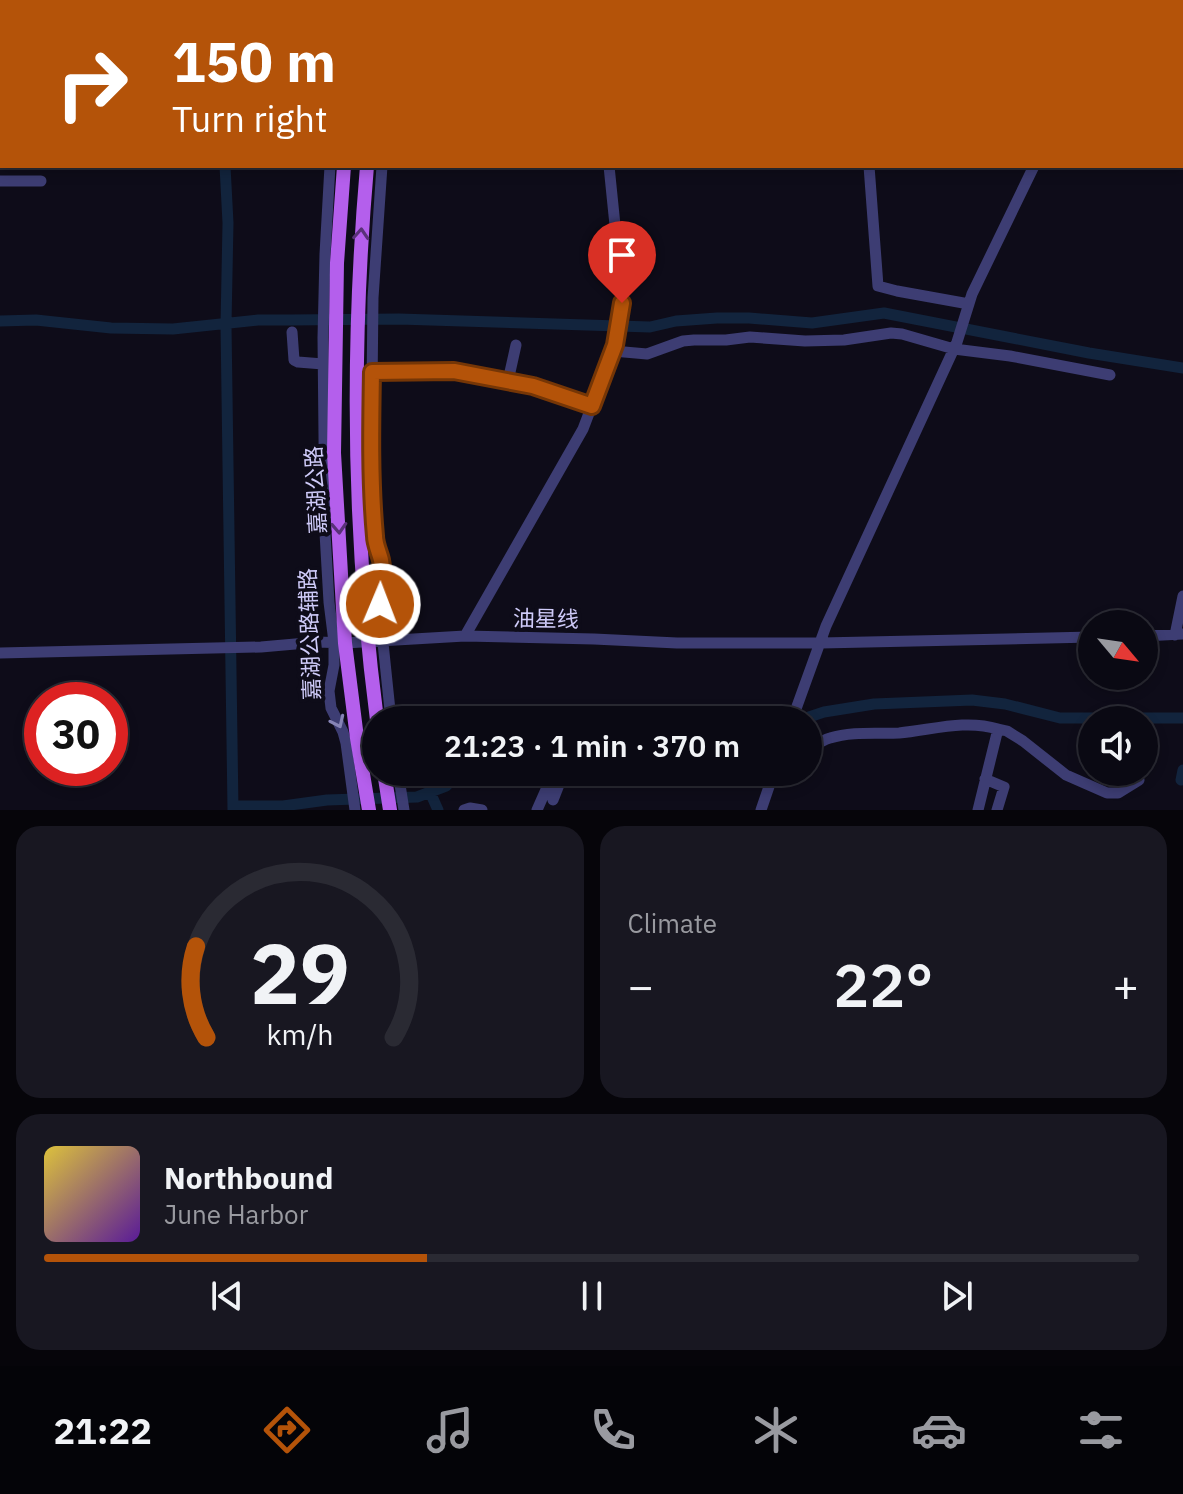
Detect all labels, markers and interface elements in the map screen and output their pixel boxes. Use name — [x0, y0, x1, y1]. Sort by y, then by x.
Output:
text: 150 m — [172, 25, 336, 97]
icon: right — [40, 32, 144, 136]
text: Turn right — [172, 95, 328, 142]
pin — [588, 221, 656, 303]
one-way arrow — [352, 227, 369, 240]
icon: arrive — [600, 233, 644, 277]
street label: 嘉湖公路 — [298, 445, 332, 535]
one-way arrow — [330, 522, 347, 535]
position arrow — [338, 562, 422, 646]
street label: 嘉湖公路辅路 — [292, 568, 326, 700]
street label: 油星线 — [513, 603, 579, 633]
north arrow — [1078, 610, 1158, 690]
map controls — [1078, 610, 1158, 786]
speed limit sign: 30 — [24, 682, 128, 786]
button: sound — [1078, 706, 1158, 786]
one-way arrow — [328, 713, 344, 728]
text: 21:23 · 1 min · 370 m — [444, 726, 740, 765]
text: Climate — [628, 906, 717, 940]
text: 29 — [250, 919, 350, 1027]
text: 22° — [833, 945, 933, 1024]
text: − — [628, 957, 654, 1014]
text: + — [1113, 957, 1139, 1014]
text: km/h — [266, 1016, 333, 1053]
text: Northbound — [164, 1158, 333, 1197]
text: June Harbor — [164, 1197, 308, 1231]
icon: previous — [205, 1274, 249, 1318]
icon: pause — [570, 1274, 614, 1318]
icon: next — [935, 1274, 979, 1318]
icon: directions — [259, 1402, 315, 1458]
icon: music — [422, 1402, 478, 1458]
icon: phone — [585, 1402, 641, 1458]
icon: climate — [748, 1402, 804, 1458]
icon: car — [911, 1402, 967, 1458]
icon: filters — [1073, 1402, 1129, 1458]
text: 21:22 — [53, 1407, 152, 1454]

